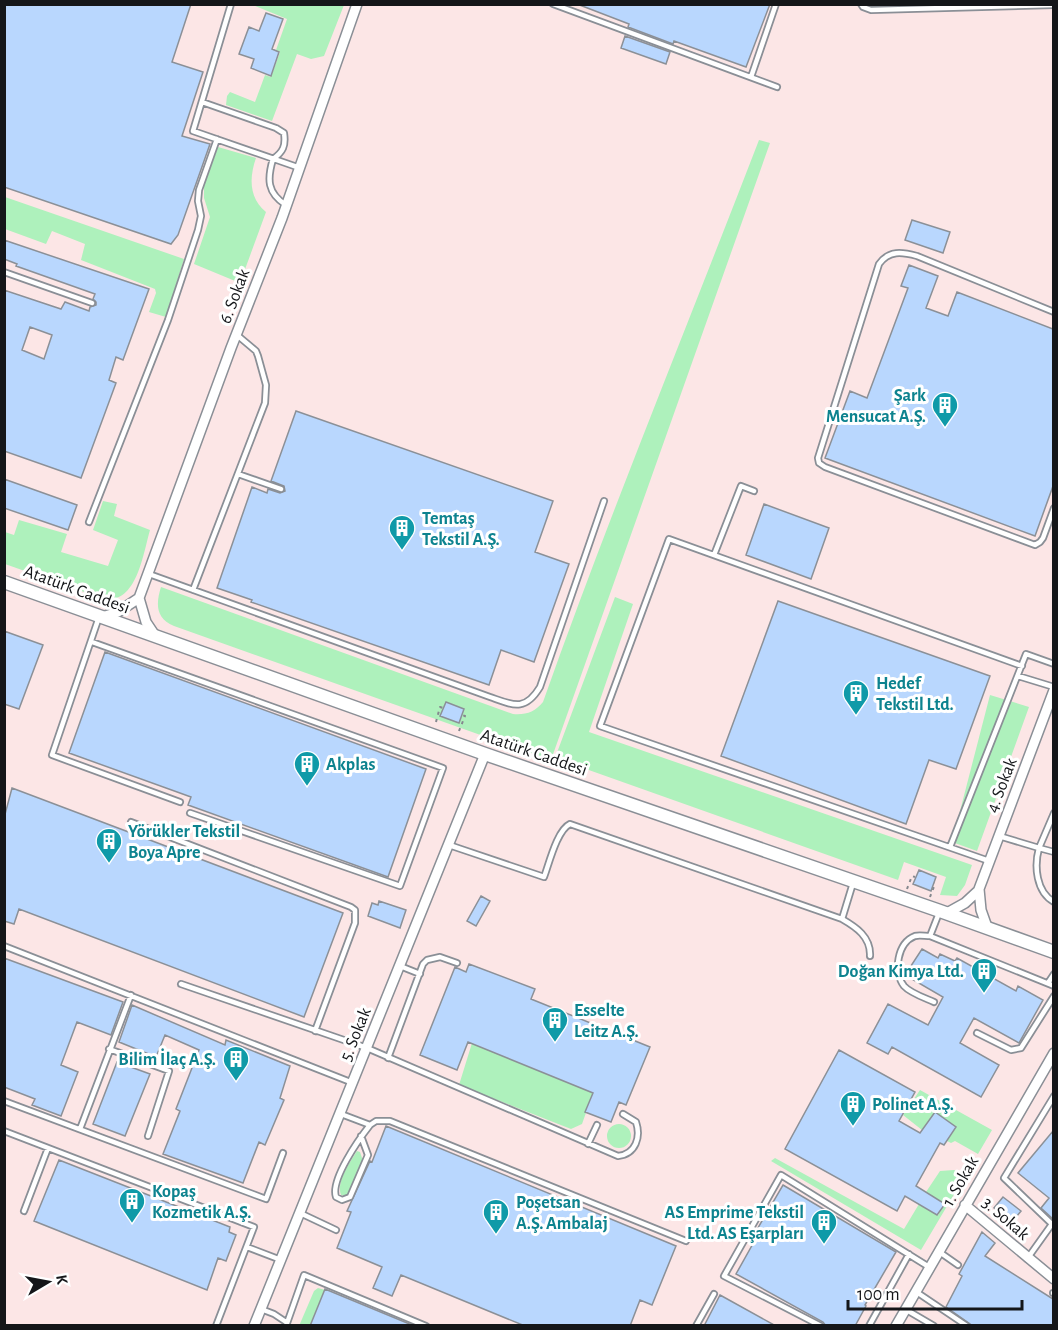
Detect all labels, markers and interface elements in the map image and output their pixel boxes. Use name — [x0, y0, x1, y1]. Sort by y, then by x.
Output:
street label: 6. Sokak — [216, 266, 254, 326]
place label: Şark Mensucat A.Ş. — [826, 387, 926, 426]
building icon: Şark Mensucat A.Ş. — [930, 390, 960, 428]
place label: Temtaş Tekstil A.Ş. — [422, 510, 500, 549]
building icon: Temtaş Tekstil A.Ş. — [387, 513, 417, 551]
street label: Atatürk Caddesi — [21, 562, 132, 617]
place label: Hedef Tekstil Ltd. — [876, 675, 954, 714]
building icon: Hedef Tekstil Ltd. — [841, 678, 871, 716]
street label: Atatürk Caddesi — [478, 726, 589, 780]
building icon: Akplas — [292, 749, 322, 787]
street label: 4. Sokak — [983, 755, 1021, 815]
place label: Akplas — [326, 756, 376, 774]
place label: Yörükler Tekstil Boya Apre — [128, 823, 240, 862]
building icon: Yörükler Tekstil Boya Apre — [94, 826, 124, 864]
building icon: Doğan Kimya Ltd. — [969, 956, 999, 994]
place label: Doğan Kimya Ltd. — [838, 963, 964, 981]
place label: Esselte Leitz A.Ş. — [574, 1002, 639, 1041]
street label: 5. Sokak — [337, 1004, 375, 1064]
building icon: Esselte Leitz A.Ş. — [540, 1005, 570, 1043]
building icon: Bilim İlaç A.Ş. — [221, 1044, 251, 1082]
place label: Bilim İlaç A.Ş. — [118, 1048, 216, 1069]
building icon: Polinet A.Ş. — [838, 1089, 868, 1127]
place label: Polinet A.Ş. — [872, 1096, 954, 1114]
street label: 1. Sokak — [939, 1153, 983, 1210]
place label: Kopaş Kozmetik A.Ş. — [152, 1183, 251, 1222]
building icon: Kopaş Kozmetik A.Ş. — [117, 1186, 147, 1224]
place label: Poşetsan A.Ş. Ambalaj — [516, 1194, 608, 1233]
street label: 3. Sokak — [978, 1194, 1033, 1244]
building icon: Poşetsan A.Ş. Ambalaj — [481, 1197, 511, 1235]
place label: AS Emprime Tekstil Ltd. AS Eşarpları — [664, 1204, 804, 1243]
building icon: AS Emprime Tekstil Ltd. AS Eşarpları — [809, 1207, 839, 1245]
north arrow — [18, 1252, 78, 1312]
scale bar — [848, 1273, 1022, 1311]
text: K — [53, 1274, 71, 1286]
text: 100 m — [857, 1286, 900, 1304]

